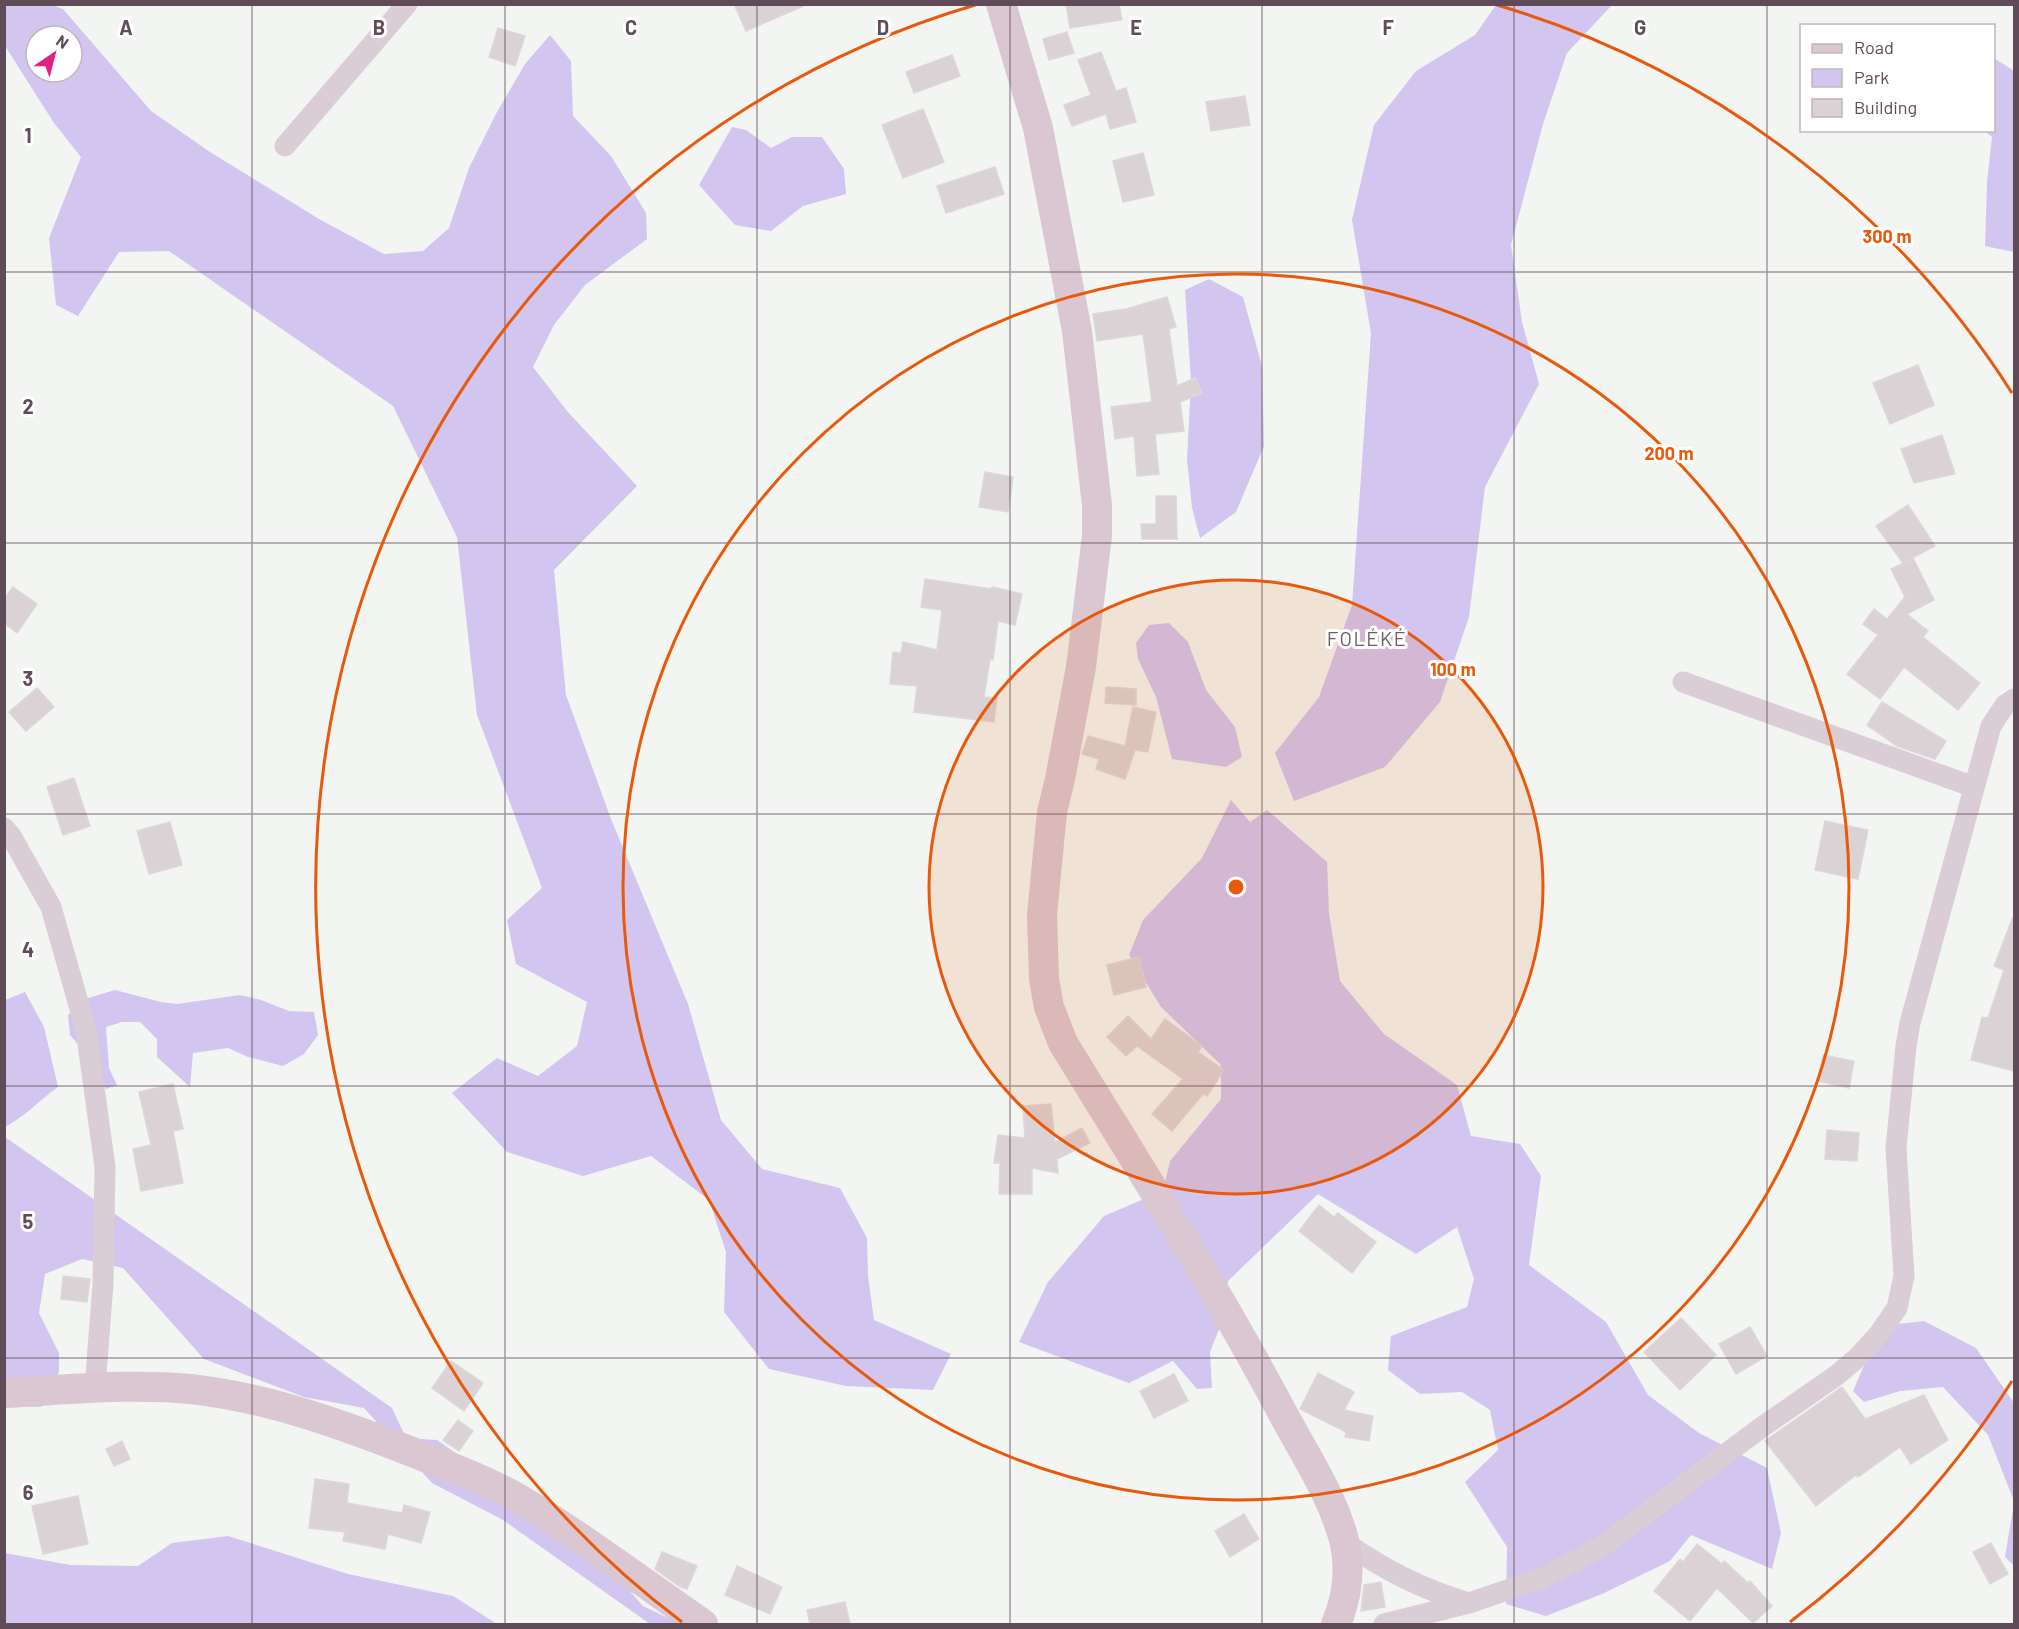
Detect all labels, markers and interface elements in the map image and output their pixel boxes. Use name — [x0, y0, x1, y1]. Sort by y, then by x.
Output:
text: A — [119, 15, 133, 39]
text: B — [373, 15, 385, 39]
text: C — [625, 15, 637, 39]
text: D — [877, 15, 889, 39]
text: E — [1130, 15, 1142, 39]
text: F — [1382, 15, 1394, 39]
text: G — [1634, 15, 1646, 39]
north arrow — [24, 24, 84, 84]
legend — [1800, 24, 1995, 132]
text: N — [53, 30, 73, 52]
text: Road — [1854, 36, 1894, 58]
text: Park — [1854, 66, 1889, 88]
text: Building — [1854, 96, 1917, 118]
text: 1 — [24, 123, 32, 147]
text: 300 m — [1863, 225, 1911, 247]
text: 2 — [22, 394, 34, 418]
text: 200 m — [1644, 442, 1694, 464]
district label: FOLÉKÉ — [1327, 626, 1407, 650]
text: 100 m — [1430, 658, 1476, 680]
text: 3 — [23, 666, 33, 690]
centre of rings — [1226, 877, 1246, 897]
text: 4 — [22, 937, 34, 961]
text: 5 — [23, 1209, 34, 1233]
text: 6 — [23, 1480, 34, 1504]

